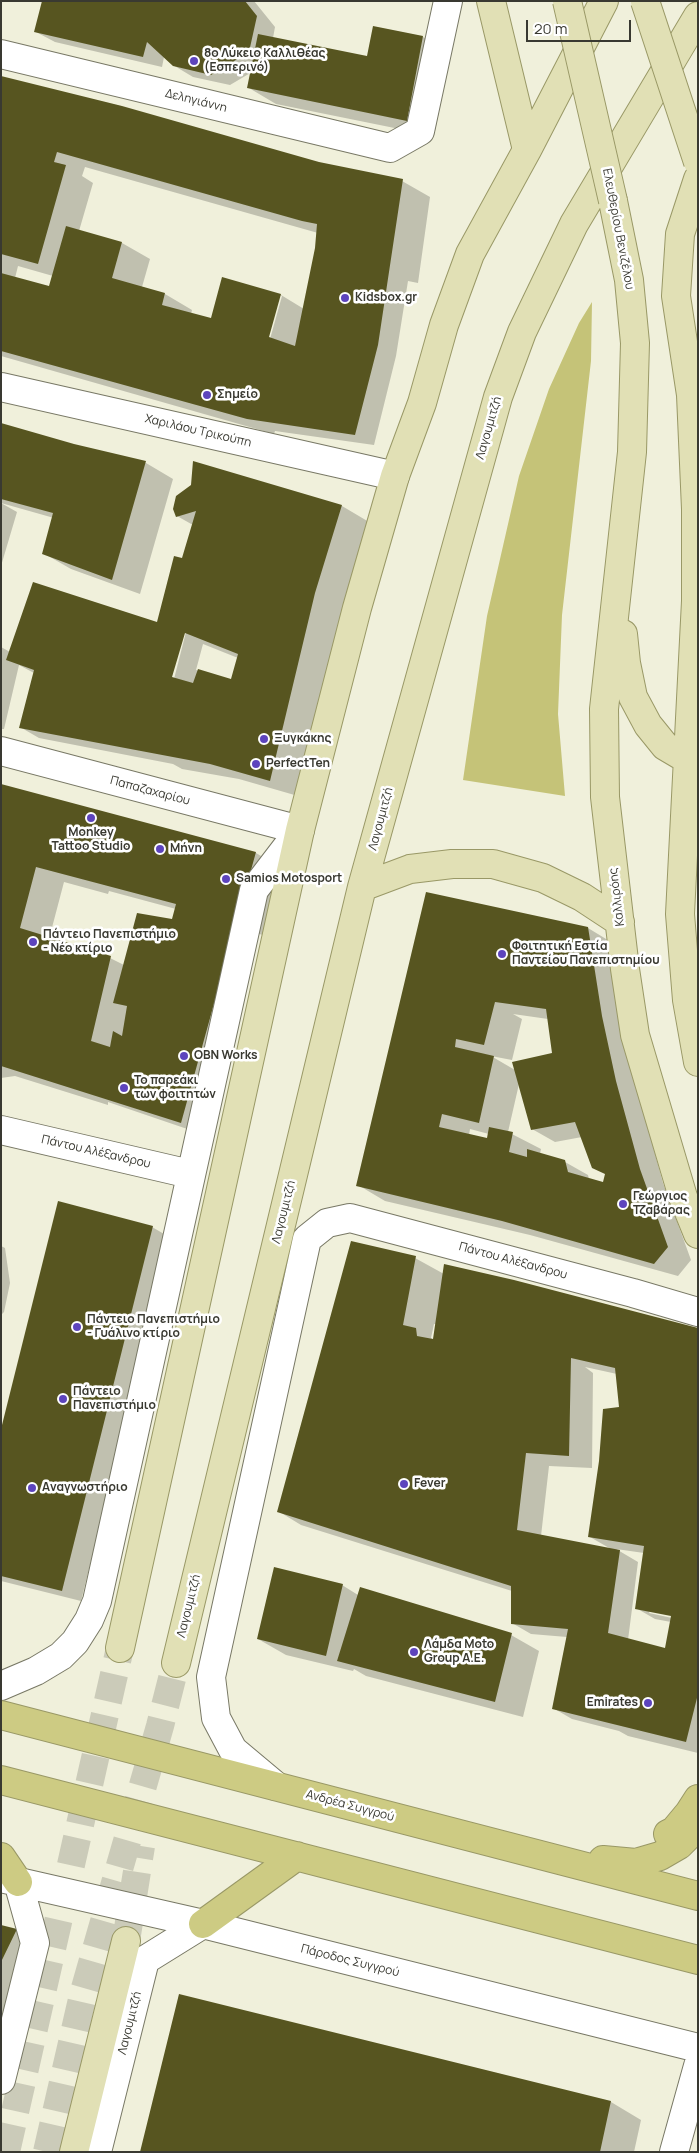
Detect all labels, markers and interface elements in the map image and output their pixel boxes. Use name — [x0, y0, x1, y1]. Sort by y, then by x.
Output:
scale bar — [529, 10, 634, 42]
text: 20 m — [534, 18, 567, 39]
place label: 8ο Λύκειο Καλλιθέας (Εσπερινό) — [204, 47, 325, 75]
marker: 8ο Λύκειο Καλλιθέας (Εσπερινό) — [188, 55, 200, 67]
street label: Δεληγιάννη — [164, 86, 228, 116]
street label: Ελευθερίου Βενιζέλου — [599, 167, 637, 291]
place label: Kidsbox.gr — [355, 291, 417, 305]
marker: Kidsbox.gr — [339, 292, 351, 304]
place label: Σημείο — [217, 388, 258, 402]
marker: Σημείο — [201, 389, 213, 401]
street label: Λαγουμιτζή — [473, 395, 505, 461]
street label: Χαριλάου Τρικούπη — [143, 412, 253, 450]
place label: Ξυγκάκης — [274, 732, 331, 746]
marker: Ξυγκάκης — [258, 733, 270, 745]
place label: PerfectTen — [266, 757, 330, 771]
marker: PerfectTen — [250, 758, 262, 770]
street label: Παπαζαχαρίου — [108, 773, 192, 809]
street label: Λαγουμιτζή — [366, 786, 396, 852]
marker: Monkey Tattoo Studio — [85, 812, 97, 824]
place label: Monkey Tattoo Studio — [51, 826, 131, 854]
place label: Μήνη — [170, 842, 202, 856]
marker: Μήνη — [154, 843, 166, 855]
street label: Καλλιρόης — [606, 867, 628, 927]
place label: Samios Motosport — [236, 872, 342, 886]
marker: Samios Motosport — [220, 873, 232, 885]
place label: Πάντειο Πανεπιστήμιο - Νέο κτίριο — [43, 928, 176, 956]
marker: Πάντειο Πανεπιστήμιο - Νέο κτίριο — [27, 936, 39, 948]
place label: Φοιτητική Εστία Παντείου Πανεπιστημίου — [512, 940, 660, 968]
marker: Φοιτητική Εστία Παντείου Πανεπιστημίου — [496, 948, 508, 960]
place label: OBN Works — [194, 1049, 258, 1063]
marker: OBN Works — [178, 1050, 190, 1062]
place label: Το παρεάκι των φοιτητών — [134, 1074, 216, 1102]
marker: Το παρεάκι των φοιτητών — [118, 1082, 130, 1094]
street label: Πάντου Αλέξανδρου — [40, 1132, 152, 1172]
street label: Λαγουμιτζή — [269, 1179, 299, 1245]
place label: Γεώργιος Τζαβάρας — [633, 1190, 690, 1218]
marker: Γεώργιος Τζαβάρας — [617, 1198, 629, 1210]
street label: Πάντου Αλέξανδρου — [457, 1240, 569, 1282]
place label: Πάντειο Πανεπιστήμιο - Γυάλινο κτίριο — [87, 1313, 220, 1341]
marker: Πάντειο Πανεπιστήμιο - Γυάλινο κτίριο — [71, 1321, 83, 1333]
place label: Πάντειο Πανεπιστήμιο — [73, 1385, 156, 1413]
marker: Πάντειο Πανεπιστήμιο — [57, 1393, 69, 1405]
place label: Fever — [414, 1477, 445, 1491]
marker: Fever — [398, 1478, 410, 1490]
place label: Aναγνωστήριο — [42, 1481, 128, 1495]
marker: Aναγνωστήριο — [26, 1482, 38, 1494]
street label: Λαγουμιτζή — [174, 1573, 204, 1639]
place label: Λάμδα Moto Group Α.Ε. — [424, 1638, 494, 1666]
marker: Λάμδα Moto Group Α.Ε. — [408, 1646, 420, 1658]
place label: Emirates — [587, 1696, 638, 1710]
marker: Emirates — [642, 1697, 654, 1709]
street label: Ανδρέα Συγγρού — [304, 1787, 396, 1825]
street label: Πάροδος Συγγρού — [299, 1942, 401, 1980]
street label: Λαγουμιτζή — [115, 1990, 145, 2056]

